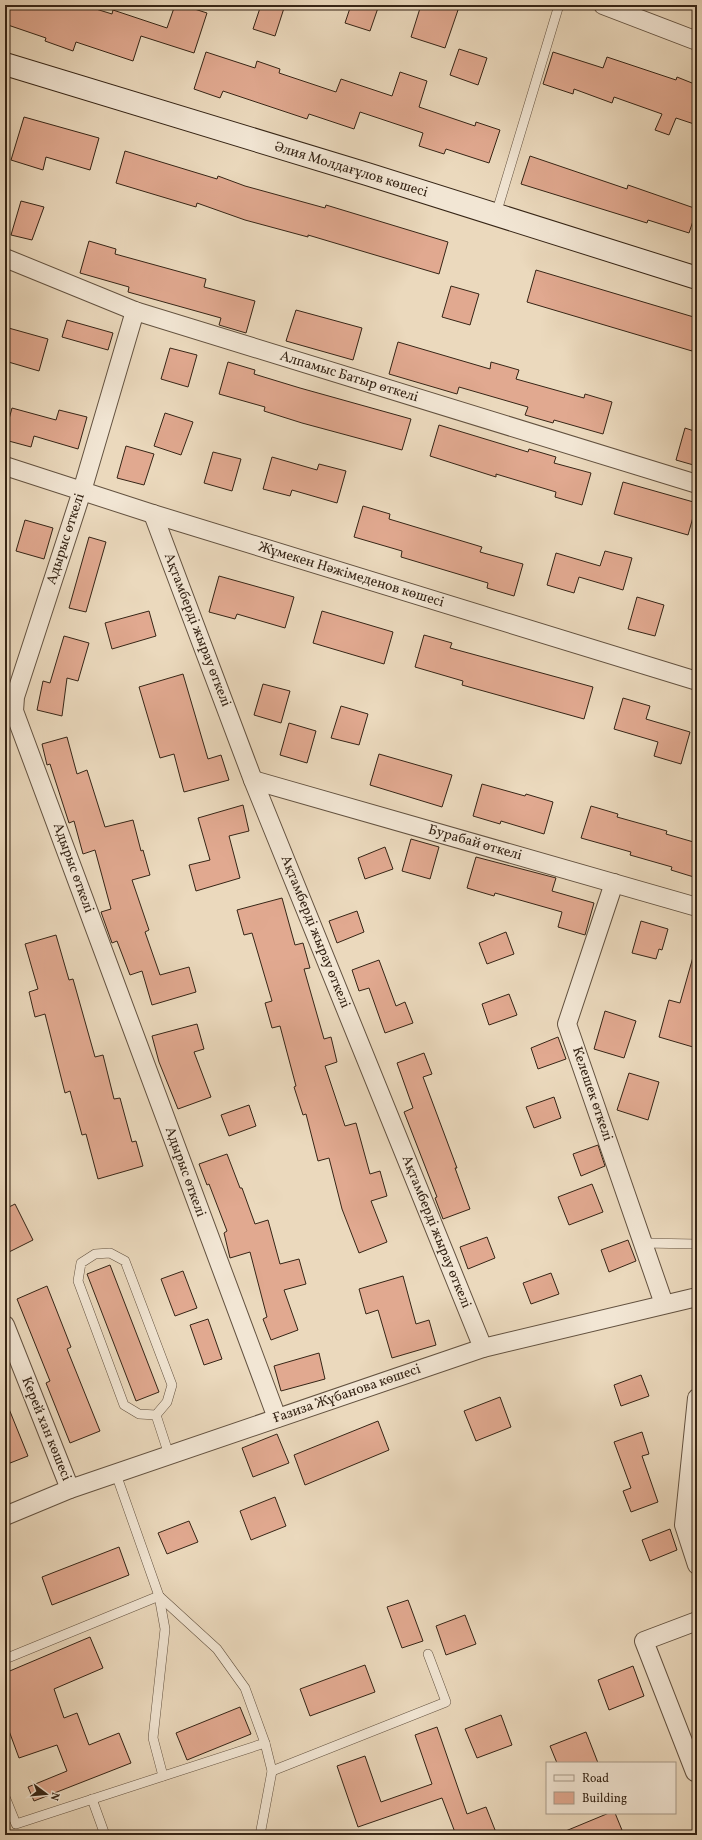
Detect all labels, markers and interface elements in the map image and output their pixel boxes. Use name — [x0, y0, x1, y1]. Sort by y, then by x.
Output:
street label: Әлия Молдағұлов көшесі — [272, 138, 430, 202]
street label: Алпамыс Батыр өткелі — [277, 347, 421, 407]
street label: Адырыс өткелі — [42, 491, 90, 587]
street label: Жұмекен Нәжімеденов көшесі — [256, 538, 446, 612]
street label: Ақтамберді жырау өткелі — [159, 550, 235, 710]
street label: Адырыс өткелі — [48, 820, 98, 916]
street label: Бурабай өткелі — [426, 820, 524, 866]
street label: Ақтамберді жырау өткелі — [276, 853, 354, 1011]
street label: Келешек өткелі — [567, 1044, 617, 1144]
street label: Адырыс өткелі — [160, 1124, 210, 1220]
street label: Ақтамберді жырау өткелі — [397, 1153, 475, 1311]
street label: Ғазиза Жұбанова көшесі — [271, 1360, 423, 1428]
street label: Керей хан көшесі — [16, 1374, 76, 1484]
legend — [546, 1762, 676, 1814]
text: Road — [582, 1771, 609, 1787]
north arrow — [26, 1774, 66, 1814]
text: N — [46, 1790, 62, 1802]
text: Building — [582, 1791, 627, 1807]

